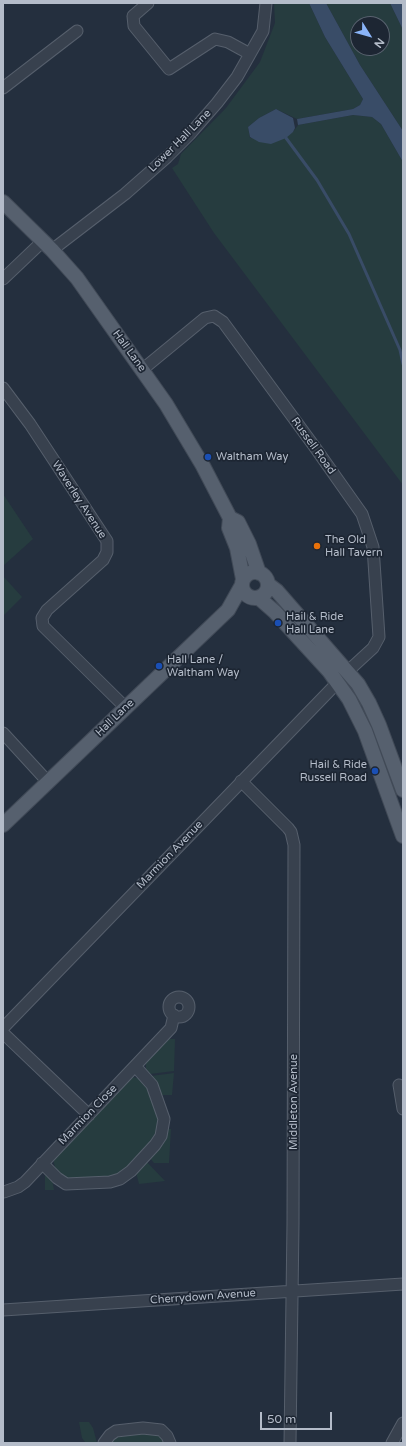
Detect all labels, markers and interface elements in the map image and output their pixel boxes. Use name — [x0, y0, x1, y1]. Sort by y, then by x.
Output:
north arrow — [350, 16, 390, 56]
text: N — [371, 35, 387, 50]
street label: Lower Hall Lane — [146, 107, 214, 175]
street label: Hall Lane — [109, 328, 149, 374]
street label: Russell Road — [288, 415, 338, 477]
place label: Waltham Way — [216, 450, 288, 464]
marker: Waltham Way — [203, 452, 213, 462]
street label: Waverley Avenue — [49, 459, 109, 541]
place label: The Old Hall Tavern — [325, 533, 383, 559]
marker: The Old Hall Tavern — [312, 541, 322, 551]
place label: Hail & Ride Hall Lane — [286, 610, 343, 636]
marker: Hail & Ride Hall Lane — [273, 618, 283, 628]
place label: Hall Lane / Waltham Way — [167, 653, 239, 679]
marker: Hall Lane / Waltham Way — [154, 661, 164, 671]
street label: Hall Lane — [93, 696, 137, 740]
place label: Hail & Ride Russell Road — [300, 758, 367, 784]
marker: Hail & Ride Russell Road — [370, 766, 380, 776]
street label: Marmion Avenue — [134, 818, 206, 892]
street label: Middleton Avenue — [287, 1054, 301, 1150]
street label: Marmion Close — [56, 1082, 120, 1148]
street label: Cherrydown Avenue — [150, 1287, 256, 1307]
scale bar — [262, 1404, 334, 1430]
text: 50 m — [267, 1412, 296, 1426]

